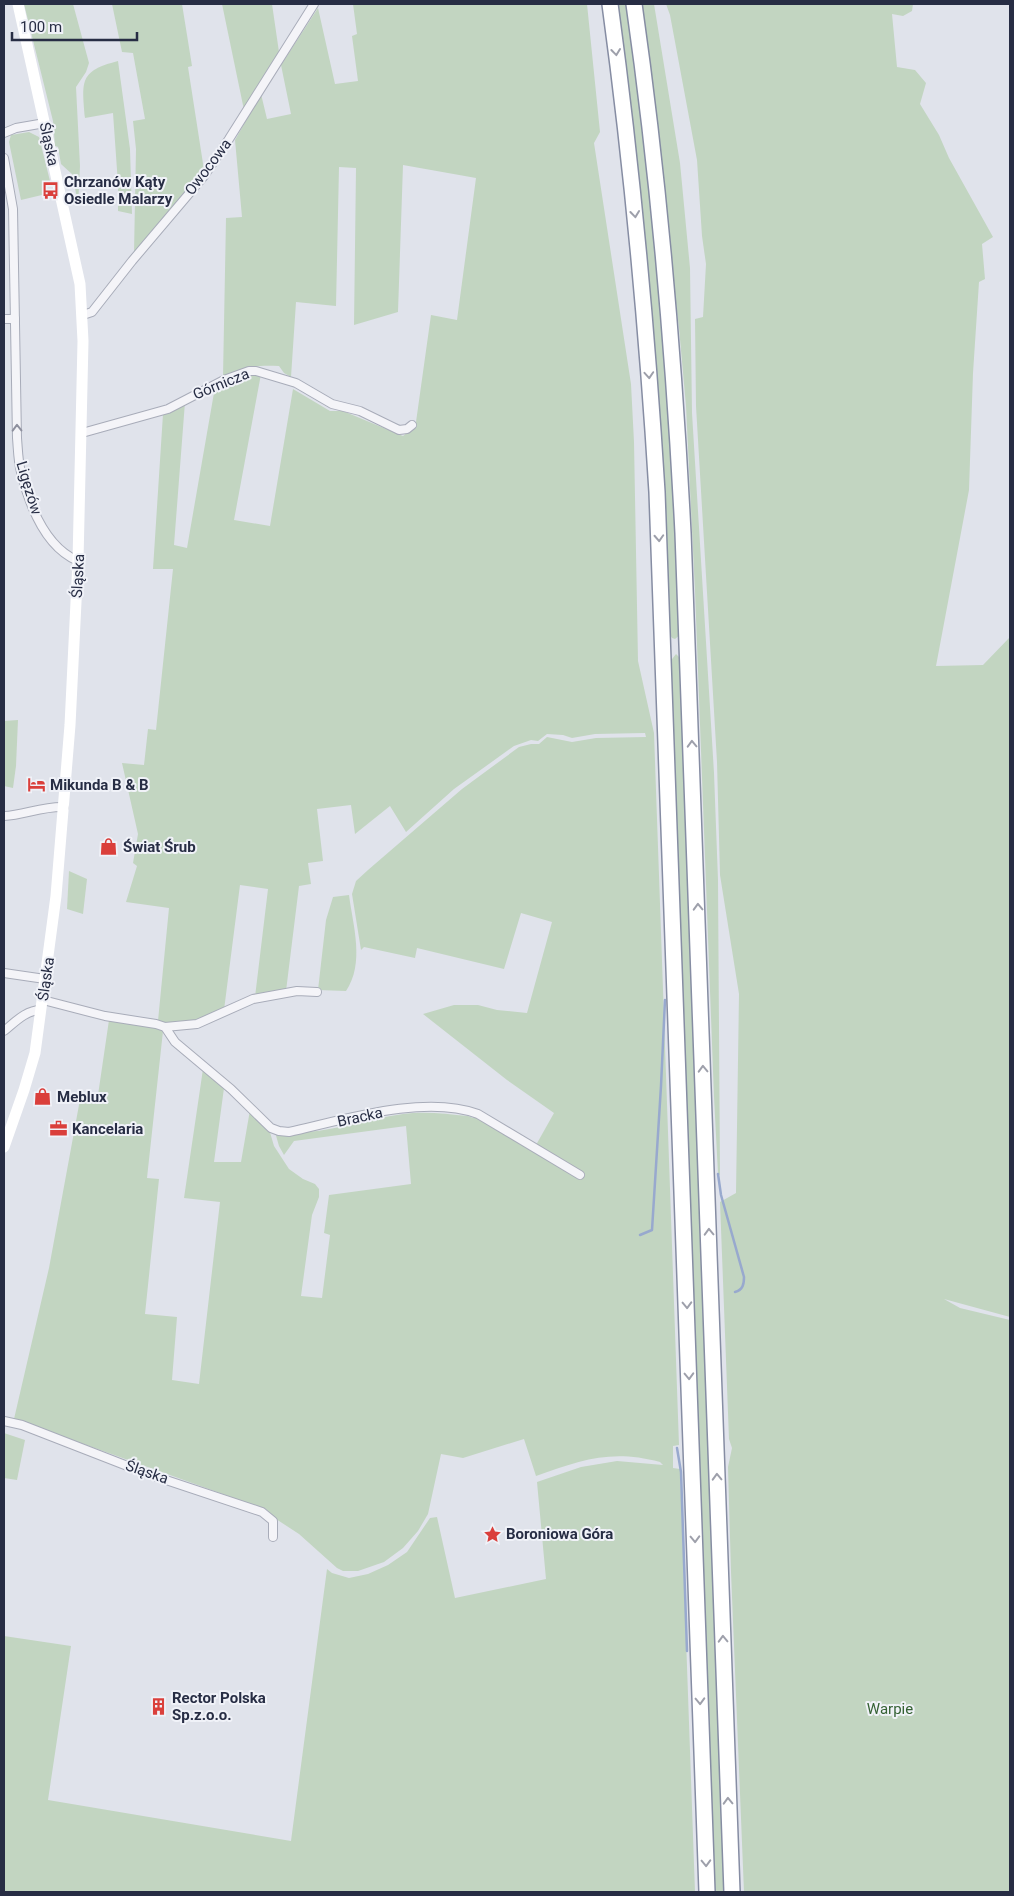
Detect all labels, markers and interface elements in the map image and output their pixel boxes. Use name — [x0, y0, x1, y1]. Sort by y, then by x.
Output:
scale bar — [12, 10, 138, 42]
text: 100 m — [20, 18, 62, 36]
one-way arrow — [611, 48, 621, 56]
street label: Śląska — [36, 121, 62, 167]
street label: Owocowa — [181, 135, 235, 199]
place label: Chrzanów Kąty Osiedle Malarzy — [64, 173, 173, 208]
bus stop icon: Chrzanów Kąty Osiedle Malarzy — [40, 181, 60, 201]
one-way arrow — [629, 210, 640, 218]
street label: Górnicza — [190, 365, 252, 403]
one-way arrow — [644, 372, 655, 380]
one-way arrow — [11, 424, 22, 432]
street label: Ligęzów — [12, 459, 46, 517]
one-way arrow — [653, 534, 664, 542]
street label: Śląska — [68, 553, 88, 599]
one-way arrow — [686, 740, 697, 748]
hotel icon: Mikunda B & B — [26, 775, 46, 795]
place label: Mikunda B & B — [50, 776, 149, 794]
shop icon: Świat Śrub — [99, 837, 119, 857]
place label: Świat Śrub — [123, 838, 196, 856]
one-way arrow — [692, 903, 703, 911]
street label: Śląska — [34, 956, 58, 1002]
one-way arrow — [698, 1065, 708, 1072]
shop icon: Meblux — [33, 1087, 53, 1107]
place label: Meblux — [57, 1088, 107, 1106]
street label: Bracka — [336, 1103, 384, 1131]
office icon: Kancelaria — [48, 1119, 68, 1139]
place label: Kancelaria — [72, 1120, 143, 1138]
one-way arrow — [703, 1227, 714, 1235]
one-way arrow — [681, 1301, 692, 1309]
one-way arrow — [684, 1373, 694, 1381]
street label: Śląska — [123, 1456, 171, 1488]
one-way arrow — [712, 1472, 722, 1480]
place icon: Boroniowa Góra — [482, 1524, 502, 1544]
place label: Boroniowa Góra — [506, 1525, 613, 1543]
one-way arrow — [689, 1535, 700, 1543]
one-way arrow — [717, 1635, 728, 1643]
place label: Rector Polska Sp.z.o.o. — [172, 1689, 266, 1724]
building icon: Rector Polska Sp.z.o.o. — [148, 1697, 168, 1717]
one-way arrow — [695, 1697, 706, 1705]
park label: Warpie — [867, 1700, 913, 1718]
one-way arrow — [723, 1797, 734, 1805]
one-way arrow — [701, 1860, 712, 1868]

